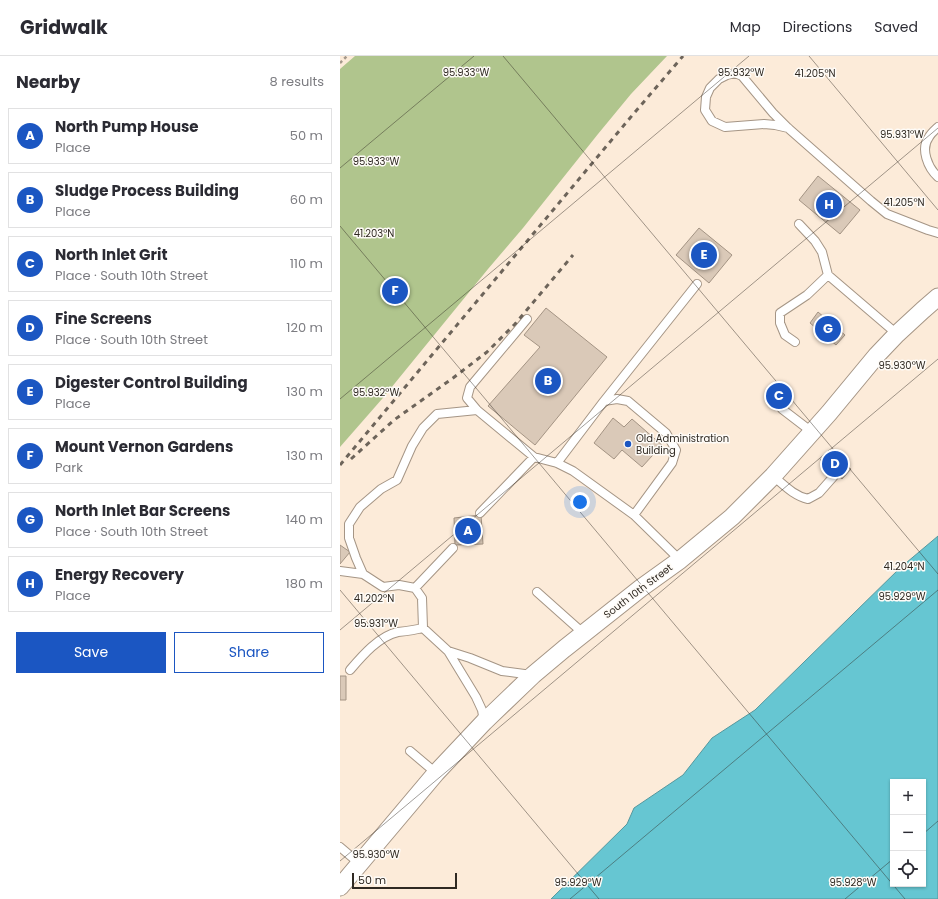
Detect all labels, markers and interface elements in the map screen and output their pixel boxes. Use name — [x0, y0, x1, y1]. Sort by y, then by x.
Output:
text: Gridwalk — [20, 14, 108, 41]
text: Map — [730, 17, 761, 37]
text: Directions — [783, 17, 852, 37]
text: Saved — [874, 17, 918, 37]
text: 95.933°W — [443, 65, 490, 80]
text: 95.932°W — [718, 65, 764, 80]
text: 41.205°N — [794, 66, 836, 81]
text: Nearby — [16, 70, 80, 94]
text: 8 results — [270, 72, 324, 91]
text: North Pump House — [55, 116, 199, 137]
text: A — [25, 126, 35, 145]
text: 50 m — [290, 126, 323, 145]
text: 95.931°W — [880, 127, 924, 142]
text: Place — [55, 138, 90, 157]
text: 95.933°W — [353, 154, 400, 169]
text: Sludge Process Building — [55, 180, 239, 201]
text: B — [26, 190, 34, 209]
text: 60 m — [290, 190, 323, 209]
pin: H — [816, 190, 842, 220]
text: 41.205°N — [883, 195, 925, 210]
text: Place — [55, 202, 90, 221]
text: 41.203°N — [354, 226, 394, 241]
pin: E — [691, 240, 717, 270]
text: North Inlet Grit — [55, 244, 167, 265]
text: C — [25, 254, 35, 273]
text: 110 m — [290, 254, 323, 273]
text: Place · South 10th Street — [55, 266, 208, 285]
pin: F — [382, 276, 408, 306]
text: Fine Screens — [55, 308, 152, 329]
pin: G — [815, 314, 841, 344]
text: D — [25, 318, 35, 337]
text: 120 m — [286, 318, 323, 337]
text: Place · South 10th Street — [55, 330, 208, 349]
text: 95.930°W — [878, 358, 926, 373]
pin: B — [535, 366, 561, 396]
text: Digester Control Building — [55, 372, 248, 393]
pin: C — [766, 381, 792, 411]
text: E — [26, 382, 34, 401]
text: 130 m — [286, 382, 323, 401]
text: 95.932°W — [353, 385, 399, 400]
text: Place — [55, 394, 90, 413]
place label: Old Administration Building — [636, 431, 729, 458]
text: Mount Vernon Gardens — [55, 436, 233, 457]
marker: Old Administration Building — [623, 439, 633, 449]
text: F — [26, 446, 34, 465]
text: 130 m — [286, 446, 323, 465]
pin: D — [822, 449, 848, 479]
text: Park — [55, 458, 83, 477]
your location — [570, 492, 590, 512]
text: North Inlet Bar Screens — [55, 500, 230, 521]
text: G — [25, 510, 35, 529]
text: 140 m — [286, 510, 323, 529]
pin: A — [455, 516, 481, 546]
text: Place · South 10th Street — [55, 522, 208, 541]
text: 41.204°N — [883, 559, 925, 574]
street label: South 10th Street — [600, 560, 676, 622]
text: Energy Recovery — [55, 564, 184, 585]
text: H — [25, 574, 35, 593]
text: 180 m — [286, 574, 323, 593]
text: Place — [55, 586, 90, 605]
text: 95.929°W — [879, 589, 926, 604]
text: 41.202°N — [354, 591, 394, 606]
text: 95.931°W — [354, 616, 398, 631]
button: Save — [16, 632, 166, 673]
button: Share — [174, 632, 324, 673]
map controls — [890, 779, 926, 887]
button: + — [890, 779, 926, 815]
button: − — [890, 815, 926, 851]
text: 95.930°W — [352, 847, 400, 862]
button: locate — [890, 851, 926, 887]
scale bar — [352, 871, 457, 890]
text: 50 m — [358, 872, 386, 888]
text: 95.929°W — [555, 875, 602, 890]
text: 95.928°W — [830, 875, 877, 890]

